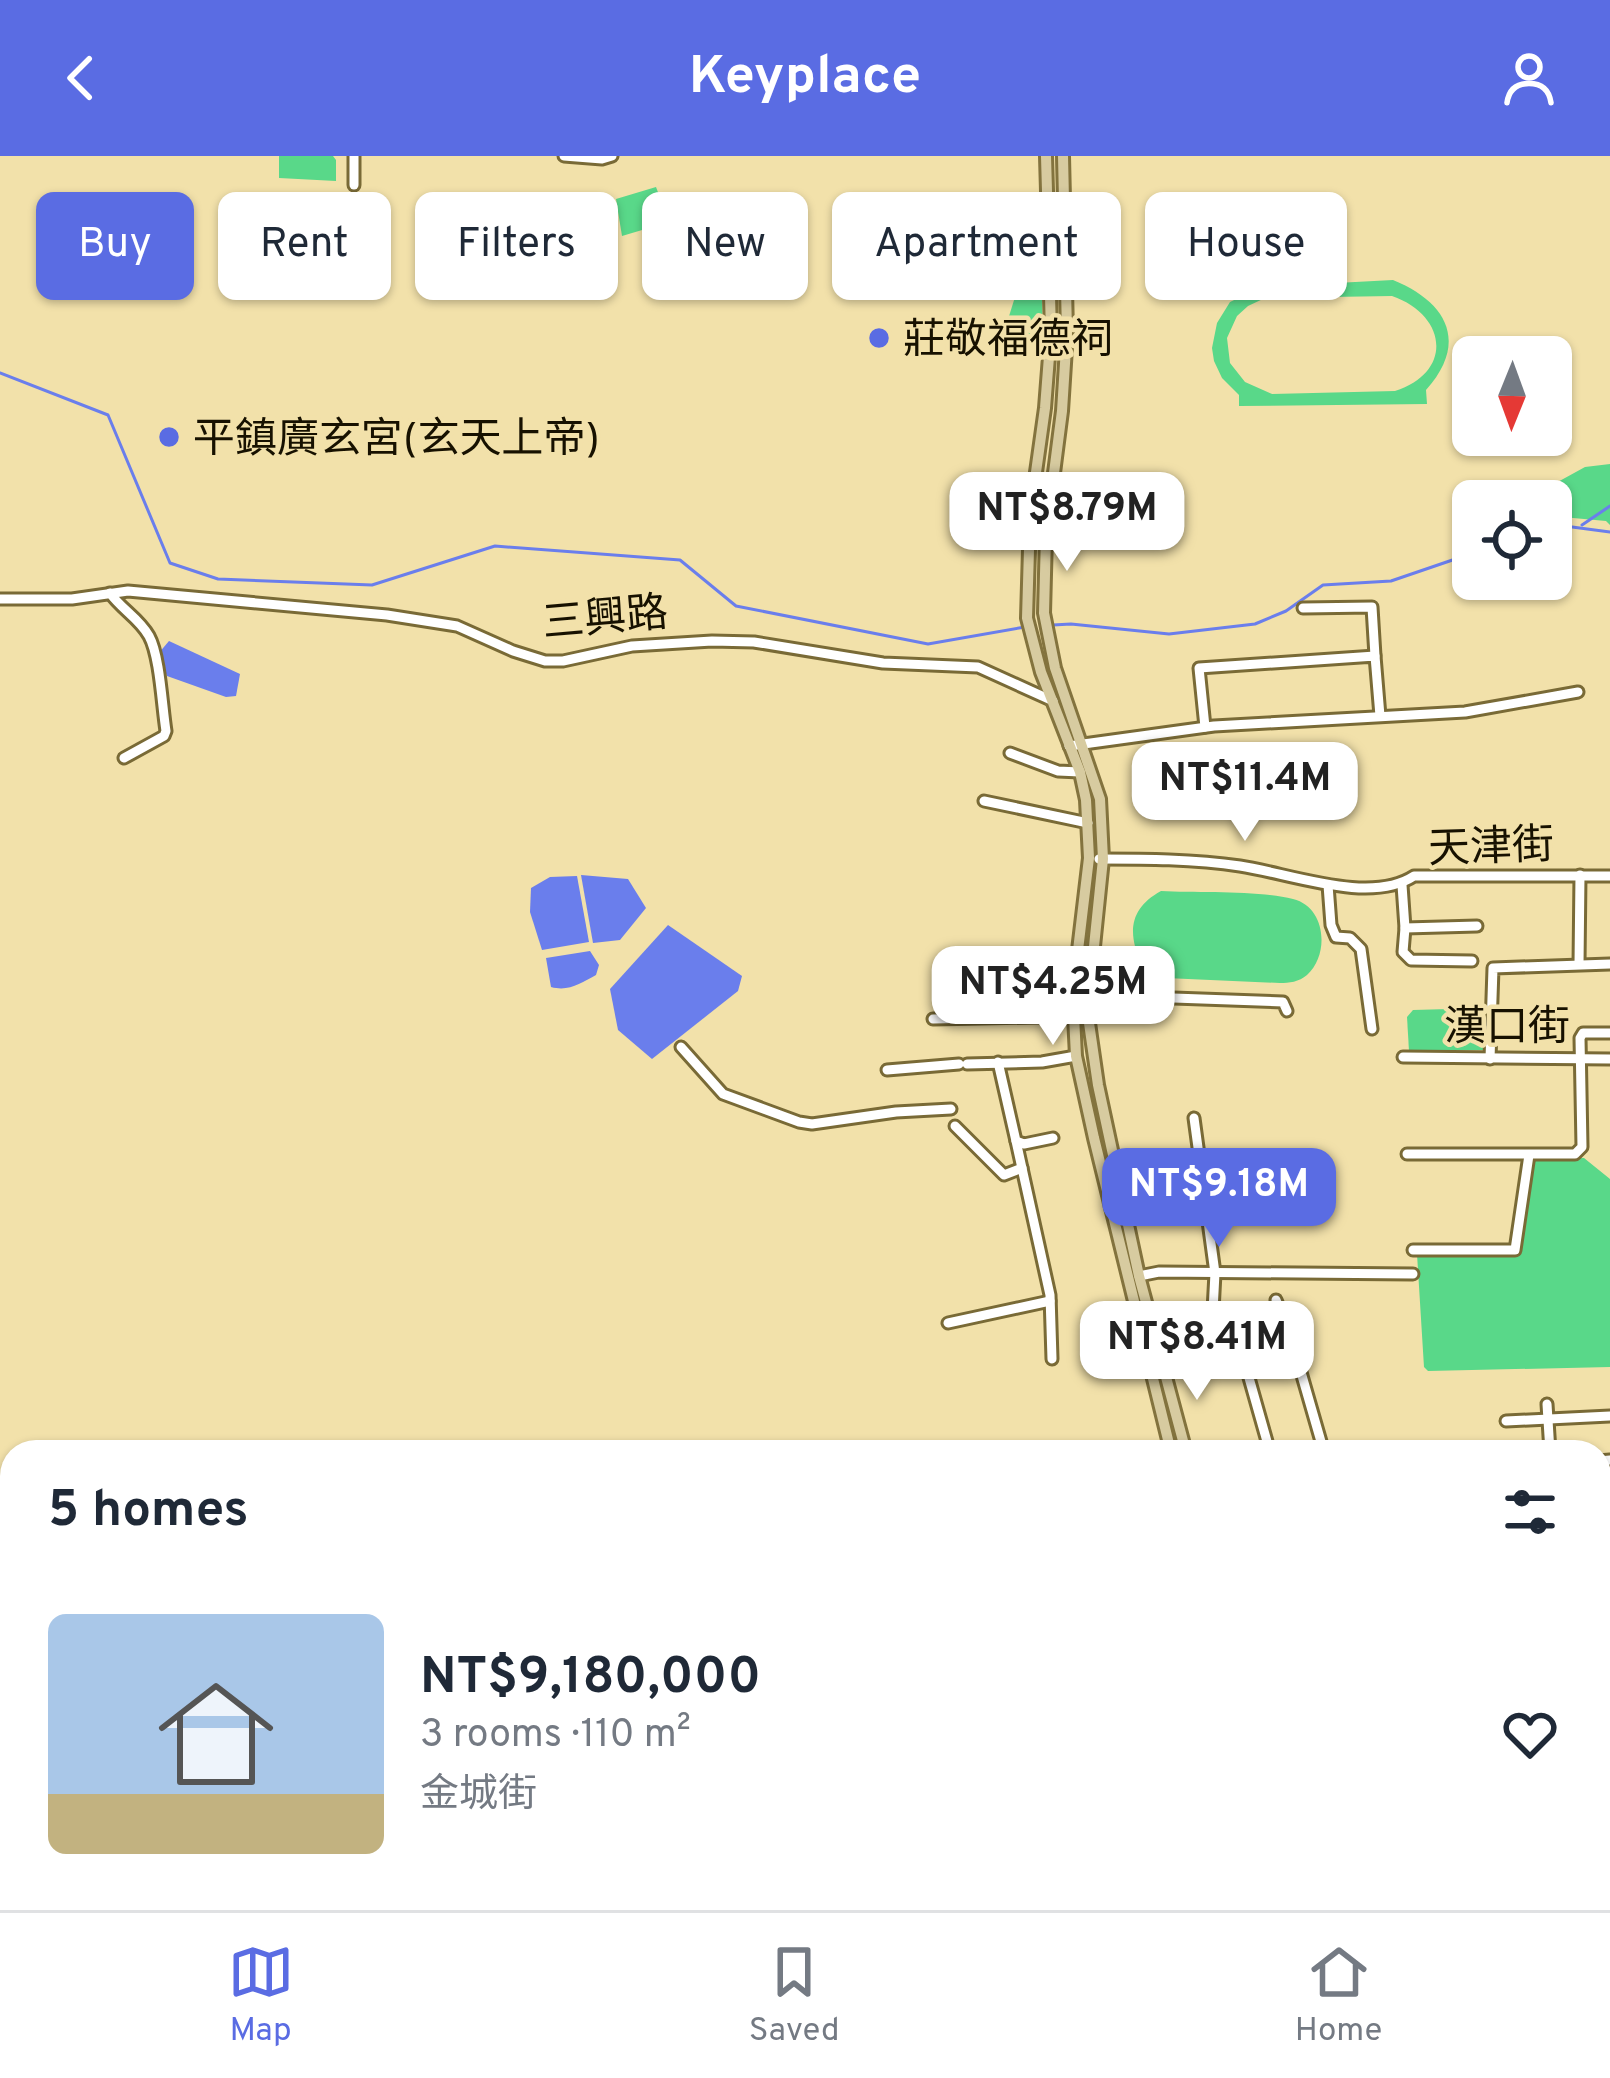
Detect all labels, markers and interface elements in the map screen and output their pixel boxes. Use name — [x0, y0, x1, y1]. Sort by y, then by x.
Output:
text: Keyplace — [689, 44, 921, 113]
icon: back — [48, 45, 114, 111]
icon: person — [1496, 45, 1562, 111]
chip: Buy — [36, 192, 194, 300]
chip: Rent — [218, 192, 391, 300]
chip: Filters — [415, 192, 618, 300]
chip: New — [642, 192, 808, 300]
chip: Apartment — [832, 192, 1121, 300]
chip: House — [1145, 192, 1347, 300]
place label: 莊敬福德祠 — [903, 316, 1113, 369]
marker: 莊敬福德祠 — [866, 325, 892, 351]
north arrow — [1452, 336, 1572, 456]
map controls — [1452, 336, 1572, 600]
place label: 平鎮廣玄宮(玄天上帝) — [193, 415, 600, 468]
marker: 平鎮廣玄宮(玄天上帝) — [156, 424, 182, 450]
pin: NT$8.79M — [943, 472, 1191, 574]
button: locate — [1452, 480, 1572, 600]
text: NT$8.79M — [976, 486, 1158, 535]
street label: 三興路 — [540, 589, 670, 652]
pin: NT$11.4M — [1121, 742, 1369, 844]
text: NT$11.4M — [1159, 756, 1331, 805]
street label: 天津街 — [1427, 821, 1555, 878]
pin: NT$4.25M — [929, 946, 1177, 1048]
text: NT$4.25M — [959, 960, 1147, 1009]
street label: 漢口街 — [1444, 1003, 1570, 1056]
pin: NT$9.18M — [1095, 1148, 1343, 1250]
text: NT$9.18M — [1129, 1162, 1309, 1211]
pin: NT$8.41M — [1073, 1301, 1321, 1403]
text: NT$8.41M — [1107, 1315, 1287, 1364]
icon: filters — [1497, 1479, 1563, 1545]
text: 5 homes — [48, 1480, 249, 1545]
text: NT$9,180,000 — [420, 1647, 761, 1712]
icon: home — [144, 1662, 288, 1806]
icon: heart — [1497, 1701, 1563, 1767]
text: 3 rooms · 110 m² — [420, 1712, 691, 1761]
text: 金城街 — [420, 1772, 537, 1821]
tab: Map — [228, 1939, 294, 2053]
tab: Saved — [749, 1939, 840, 2053]
tab: Home — [1295, 1939, 1382, 2053]

